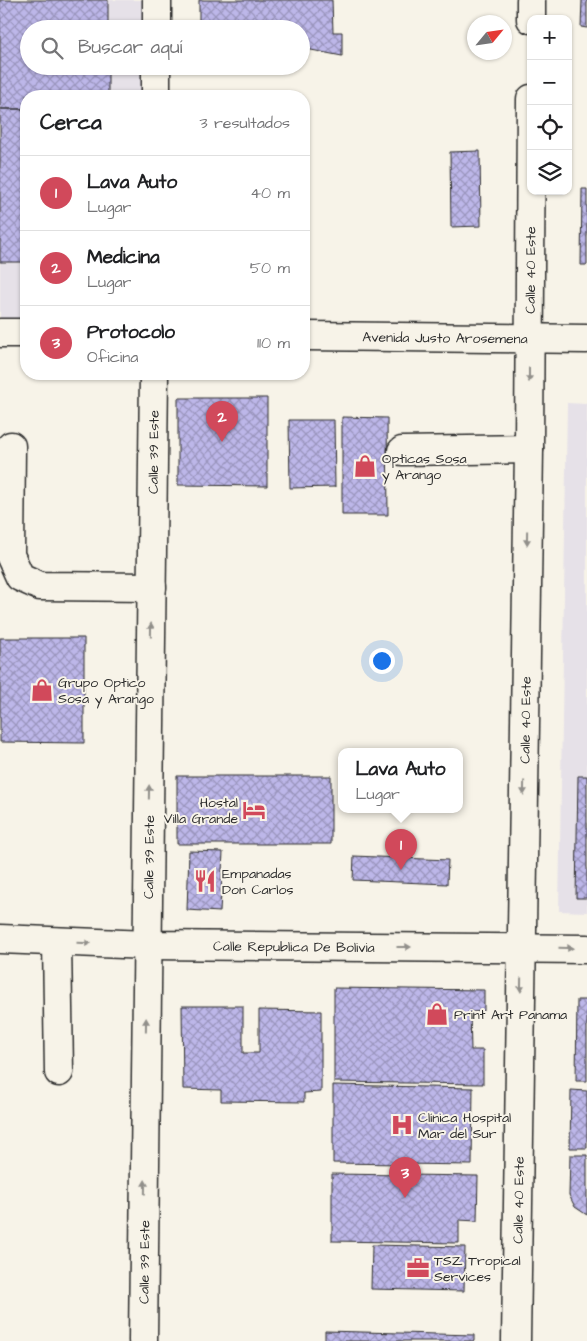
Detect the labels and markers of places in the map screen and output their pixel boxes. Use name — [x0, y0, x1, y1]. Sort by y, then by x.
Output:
pin: 2 — [206, 401, 238, 442]
place label: Opticas Sosa y Arango — [382, 449, 467, 485]
shop icon: Opticas Sosa y Arango — [352, 453, 378, 479]
place label: Grupo Optico Sosa y Arango — [58, 673, 154, 709]
shop icon: Grupo Optico Sosa y Arango — [29, 677, 55, 703]
place label: Hostal Villa Grande — [164, 793, 238, 829]
hotel icon: Hostal Villa Grande — [241, 797, 267, 823]
pin: 1 — [385, 829, 417, 870]
place label: Empanadas Don Carlos — [222, 864, 293, 900]
restaurant icon: Empanadas Don Carlos — [192, 868, 218, 894]
shop icon: Print Art Panama — [424, 1001, 450, 1027]
place label: Print Art Panama — [454, 1005, 567, 1025]
place label: Clínica Hospital Mar del Sur — [418, 1108, 511, 1144]
hospital icon: Clínica Hospital Mar del Sur — [389, 1112, 415, 1138]
pin: 3 — [389, 1157, 421, 1198]
place label: TSZ Tropical Services — [434, 1251, 521, 1287]
office icon: TSZ Tropical Services — [405, 1255, 431, 1281]

